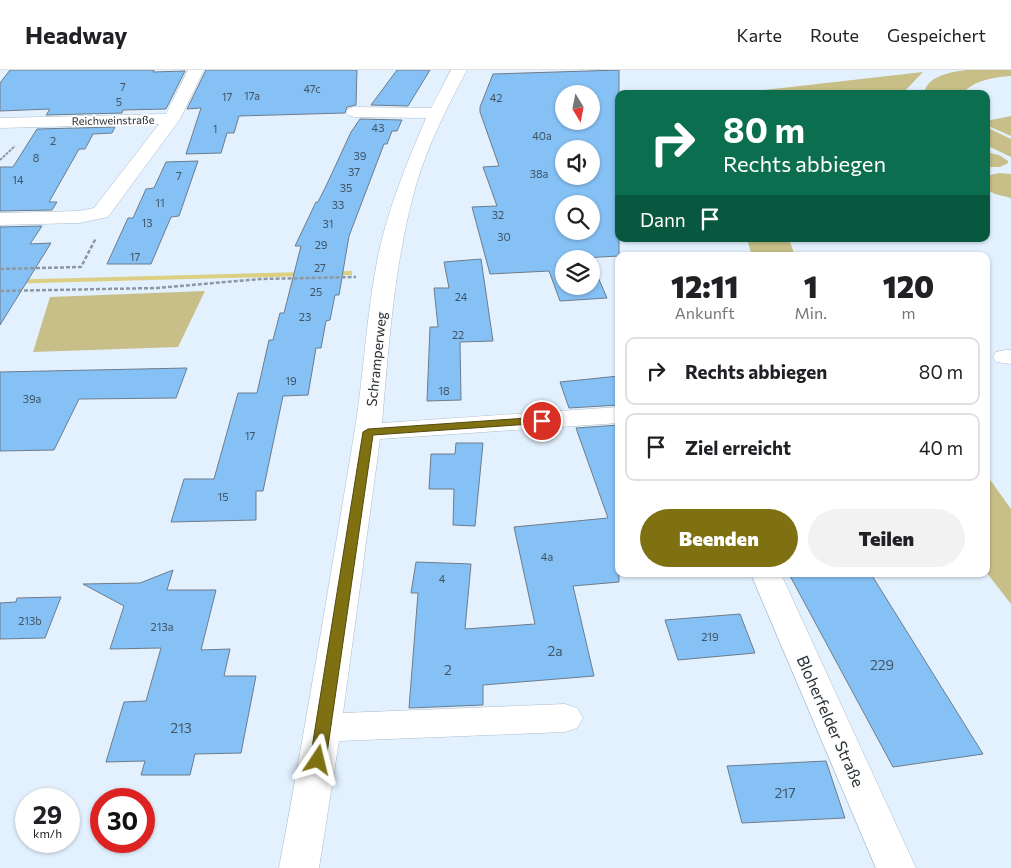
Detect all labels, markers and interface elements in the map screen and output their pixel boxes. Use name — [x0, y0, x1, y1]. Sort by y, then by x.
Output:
text: Headway — [25, 20, 128, 49]
text: Karte — [737, 24, 782, 46]
text: Route — [810, 24, 859, 46]
text: Gespeichert — [887, 24, 986, 46]
house number: 7 — [120, 80, 126, 93]
house number: 47c — [303, 82, 321, 95]
north arrow — [555, 85, 600, 130]
map controls — [555, 85, 600, 295]
house number: 17a — [244, 89, 260, 102]
house number: 17 — [222, 90, 232, 103]
house number: 42 — [490, 91, 502, 104]
house number: 5 — [116, 95, 122, 108]
text: 80 m — [723, 107, 805, 150]
icon: right — [640, 110, 705, 175]
street label: Reichweinstraße — [71, 113, 155, 127]
house number: 43 — [372, 121, 384, 134]
house number: 1 — [213, 122, 217, 135]
house number: 40a — [532, 129, 552, 142]
house number: 2 — [50, 134, 56, 147]
button: sound — [555, 140, 600, 185]
house number: 39 — [354, 149, 367, 162]
text: Rechts abbiegen — [723, 150, 886, 177]
house number: 8 — [33, 151, 40, 164]
house number: 37 — [348, 165, 360, 178]
house number: 38a — [530, 167, 548, 180]
house number: 7 — [176, 169, 182, 182]
house number: 14 — [12, 173, 24, 186]
house number: 35 — [340, 181, 352, 194]
button: search — [555, 195, 600, 240]
house number: 11 — [155, 196, 165, 209]
house number: 33 — [332, 198, 344, 211]
icon: arrive — [696, 205, 724, 233]
house number: 32 — [492, 208, 504, 221]
text: Dann — [640, 208, 686, 231]
house number: 13 — [142, 216, 152, 229]
house number: 31 — [323, 217, 333, 230]
house number: 30 — [497, 230, 511, 243]
house number: 29 — [315, 238, 328, 251]
house number: 17 — [130, 250, 140, 263]
button: layers — [555, 250, 600, 295]
house number: 27 — [314, 261, 326, 274]
text: 12:11 — [671, 267, 739, 304]
text: 1 — [804, 267, 818, 304]
text: 120 — [883, 267, 934, 304]
house number: 25 — [310, 285, 322, 298]
house number: 24 — [455, 290, 468, 303]
text: Ankunft — [675, 303, 735, 322]
text: Min. — [795, 303, 827, 322]
text: m — [901, 303, 915, 322]
house number: 23 — [299, 310, 311, 323]
street label: Schramperweg — [363, 310, 389, 407]
house number: 22 — [452, 328, 464, 341]
icon: right — [642, 357, 670, 385]
text: Rechts abbiegen — [685, 360, 827, 383]
text: 80 m — [919, 360, 963, 383]
house number: 19 — [285, 374, 297, 387]
house number: 18 — [438, 384, 450, 397]
house number: 39a — [23, 392, 41, 405]
pin — [521, 400, 563, 442]
icon: arrive — [528, 407, 556, 435]
house number: 17 — [245, 429, 255, 442]
icon: arrive — [642, 433, 670, 461]
text: Ziel erreicht — [685, 436, 791, 459]
text: 40 m — [919, 436, 963, 459]
house number: 15 — [217, 490, 229, 503]
button: Beenden — [640, 509, 798, 567]
button: Teilen — [808, 509, 965, 567]
house number: 4a — [541, 550, 553, 563]
house number: 4 — [439, 572, 446, 585]
house number: 213b — [18, 614, 42, 627]
house number: 213a — [151, 620, 173, 633]
house number: 219 — [701, 630, 719, 643]
house number: 2a — [547, 642, 563, 659]
street label: Bloherfelder Straße — [793, 652, 869, 790]
house number: 229 — [870, 656, 894, 673]
house number: 2 — [444, 661, 452, 678]
house number: 213 — [170, 719, 192, 736]
position arrow — [291, 733, 343, 785]
house number: 217 — [774, 784, 796, 801]
speed limit sign: 30 — [90, 788, 155, 853]
text: 29 — [33, 799, 62, 829]
text: km/h — [33, 826, 62, 840]

